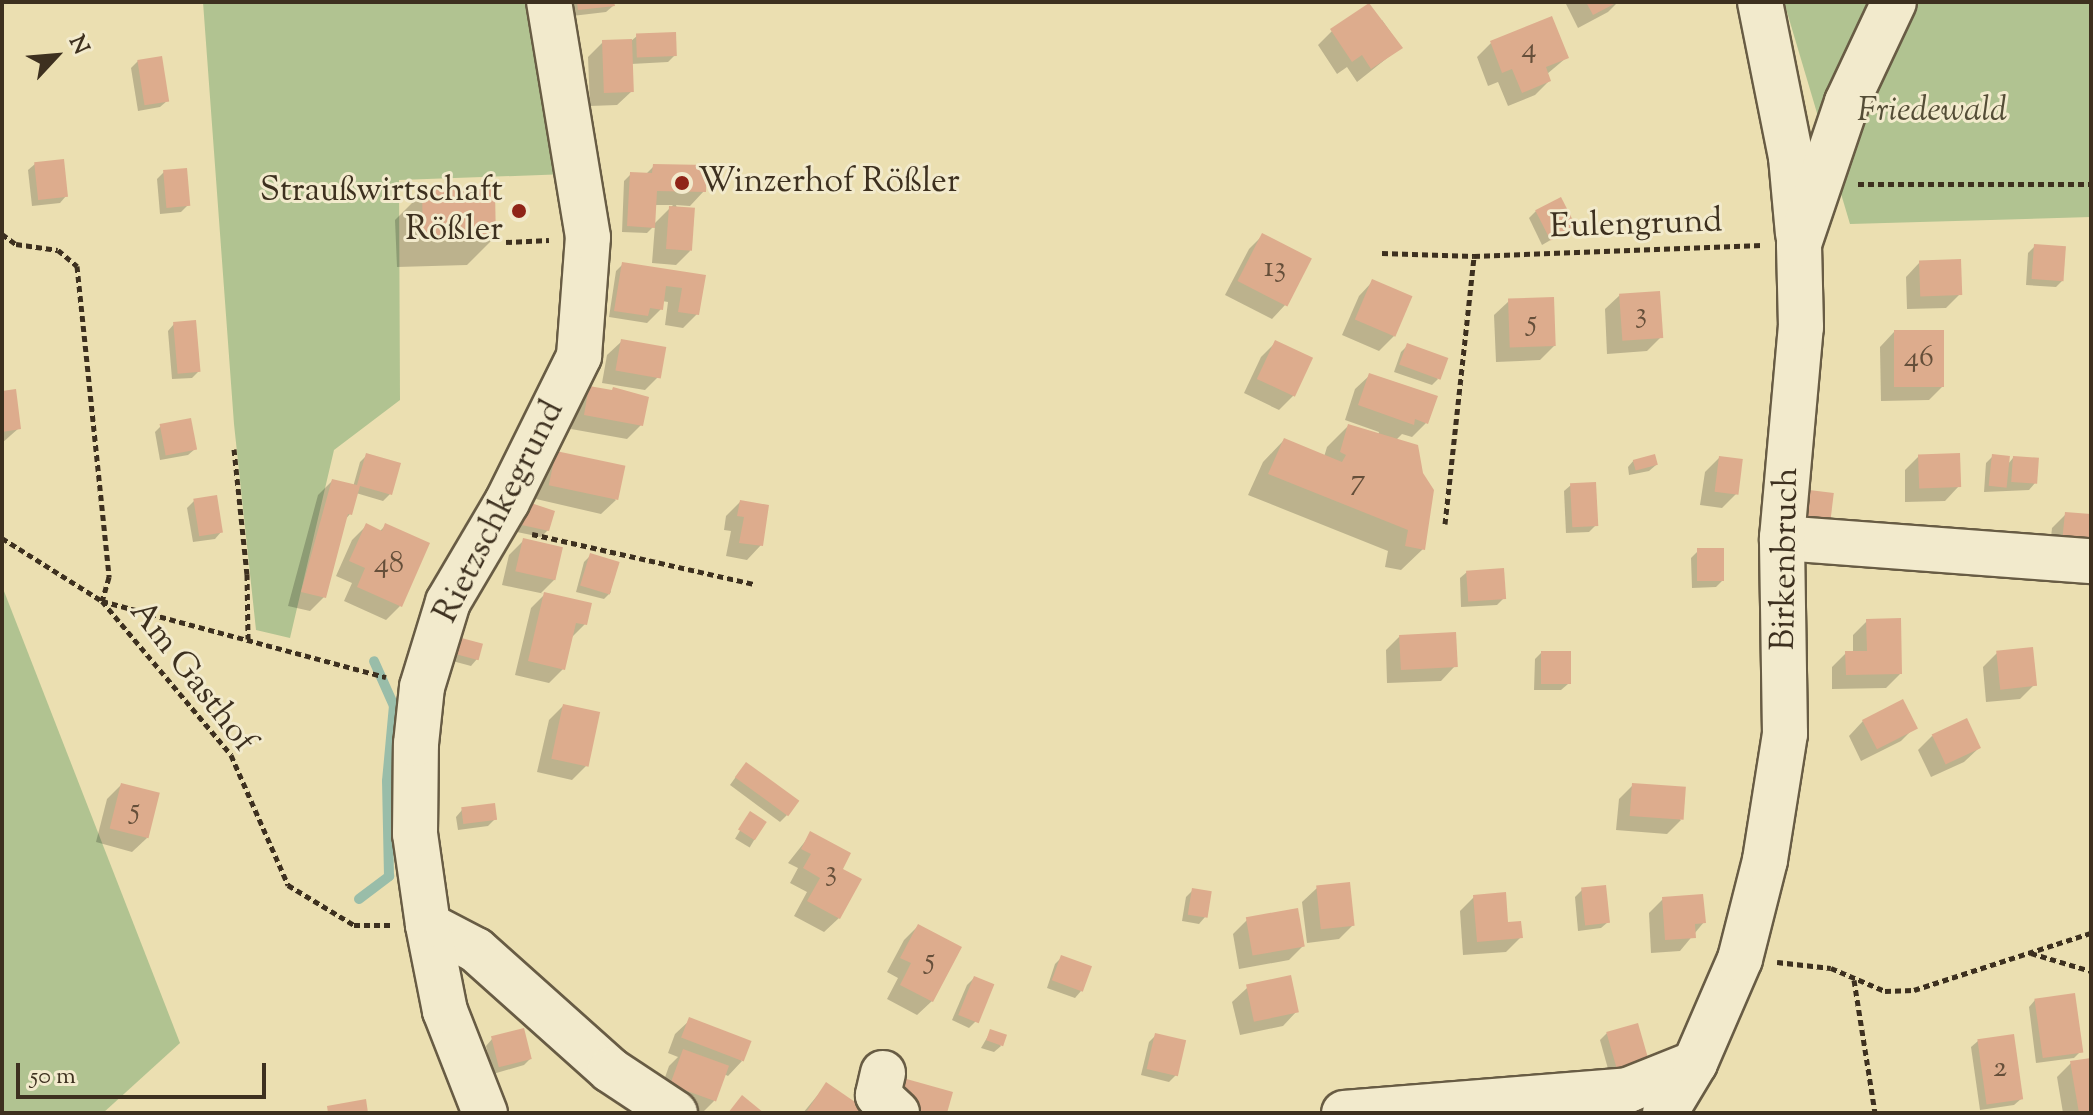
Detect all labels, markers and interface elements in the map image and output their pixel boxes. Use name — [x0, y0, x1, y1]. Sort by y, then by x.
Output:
north arrow — [16, 16, 96, 96]
text: N — [59, 31, 96, 60]
house number: 4 — [1521, 32, 1537, 68]
park label: Friedewald — [1857, 92, 2007, 132]
place label: Winzerhof Rößler — [698, 163, 960, 203]
place label: Straußwirtschaft Rößler — [260, 171, 503, 250]
marker: Winzerhof Rößler — [673, 174, 691, 192]
marker: Straußwirtschaft Rößler — [510, 202, 528, 220]
street label: Eulengrund — [1549, 202, 1723, 248]
house number: 13 — [1264, 251, 1286, 287]
house number: 3 — [1635, 297, 1647, 333]
house number: 5 — [1527, 305, 1537, 341]
house number: 46 — [1904, 341, 1934, 377]
street label: Rietzschkegrund — [426, 394, 574, 630]
house number: 7 — [1350, 464, 1366, 500]
street label: Birkenbruch — [1764, 467, 1808, 651]
house number: 48 — [374, 547, 404, 583]
street label: Am Gasthof — [120, 593, 264, 761]
house number: 5 — [130, 793, 140, 829]
house number: 3 — [825, 855, 837, 891]
house number: 5 — [925, 943, 935, 979]
scale bar — [20, 1047, 270, 1097]
house number: 2 — [1993, 1051, 2007, 1087]
text: 50 m — [30, 1060, 76, 1094]

